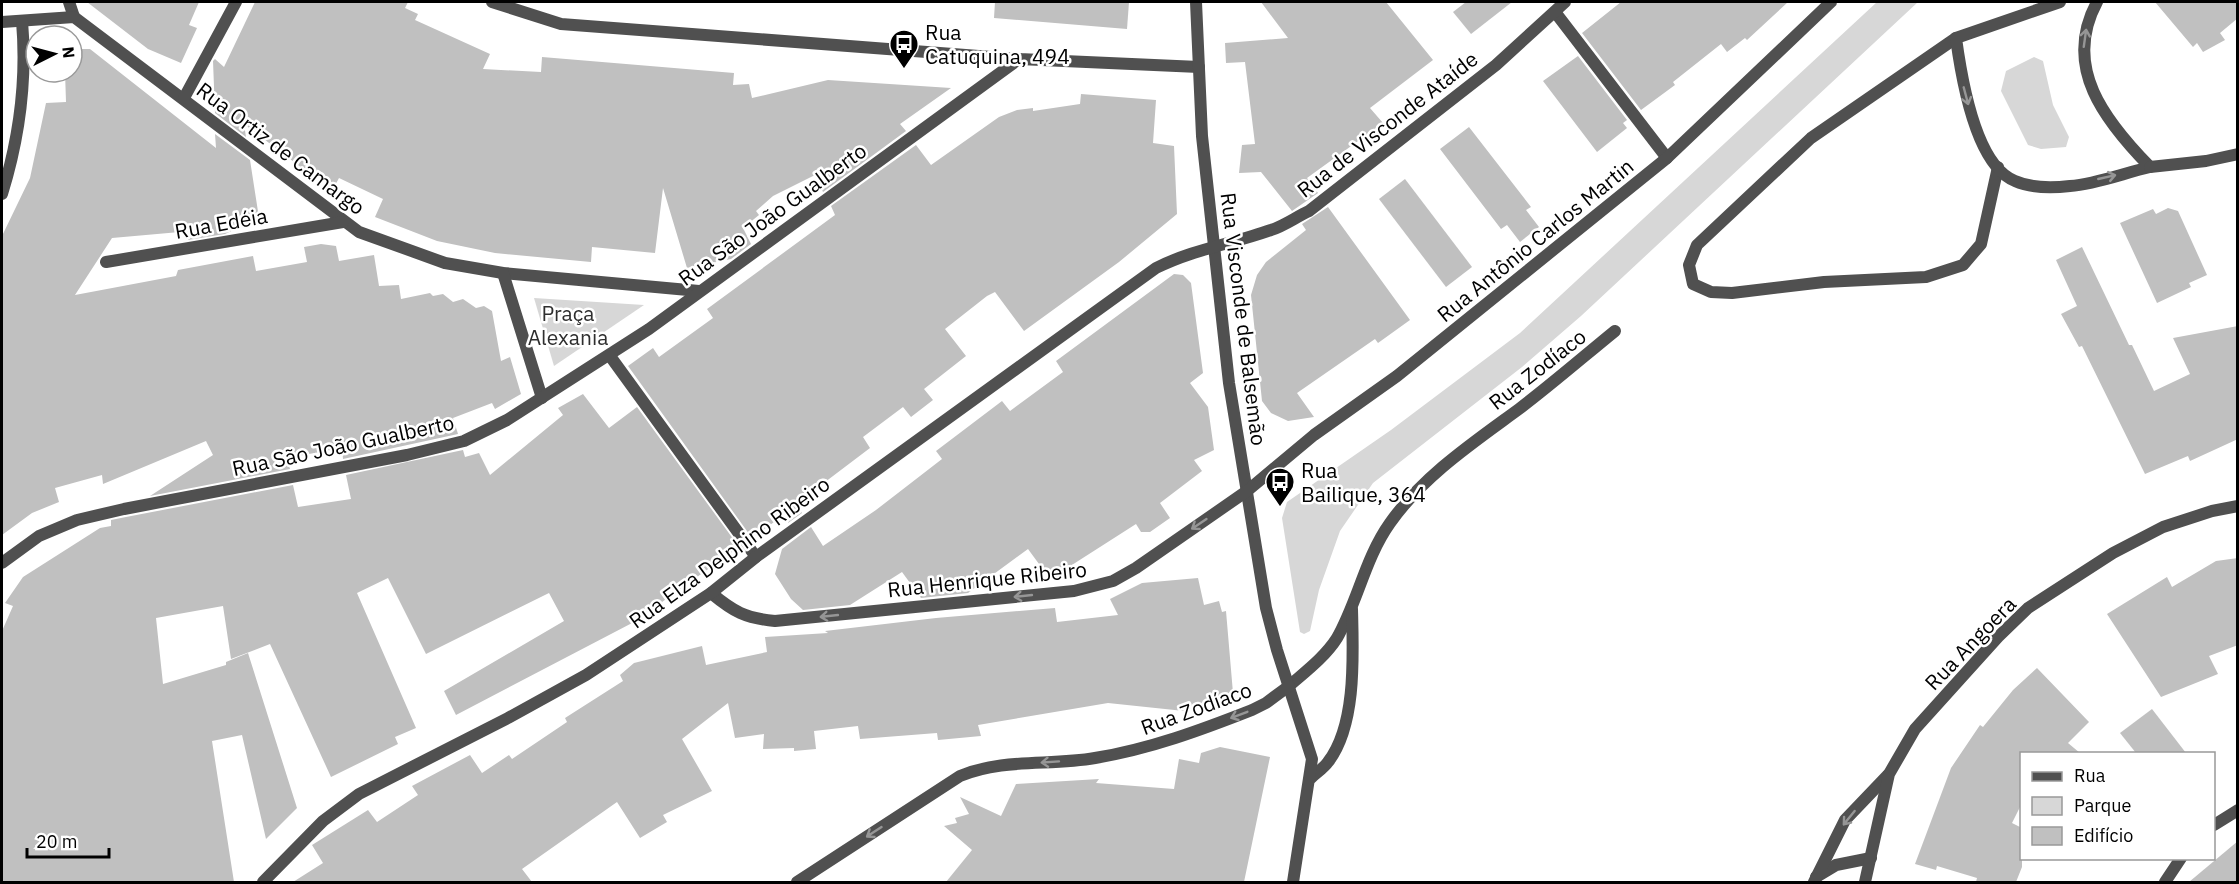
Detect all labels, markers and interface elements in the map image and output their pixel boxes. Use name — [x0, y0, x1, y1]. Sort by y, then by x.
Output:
place label: Rua Catuquina, 494 — [925, 18, 1070, 70]
north arrow — [24, 24, 84, 84]
bus stop icon: Rua Catuquina, 494 — [888, 28, 920, 70]
one-way arrow — [2080, 28, 2091, 48]
street label: Rua de Visconde Ataíde — [1291, 45, 1483, 203]
text: N — [58, 46, 79, 59]
street label: Rua Ortiz de Camargo — [191, 75, 371, 221]
one-way arrow — [1960, 86, 1972, 105]
street label: Rua São João Gualberto — [672, 136, 872, 292]
street label: Rua Antônio Carlos Martin — [1431, 152, 1639, 328]
one-way arrow — [2097, 171, 2116, 183]
street label: Rua Visconde de Balsemão — [1215, 191, 1273, 447]
street label: Rua Edéia — [172, 201, 270, 245]
park label: Praça Alexania — [528, 299, 608, 351]
street label: Rua Zodíaco — [1483, 322, 1591, 416]
street label: Rua São João Gualberto — [230, 408, 456, 482]
place label: Rua Bailique, 364 — [1301, 456, 1426, 508]
bus stop icon: Rua Bailique, 364 — [1264, 466, 1296, 508]
street label: Rua Elza Delphino Ribeiro — [623, 470, 835, 634]
one-way arrow — [1191, 518, 1208, 530]
street label: Rua Henrique Ribeiro — [886, 555, 1088, 603]
street label: Rua Angoera — [1918, 590, 2022, 696]
one-way arrow — [1013, 591, 1033, 602]
one-way arrow — [819, 611, 839, 622]
street label: Rua Zodíaco — [1137, 675, 1255, 741]
one-way arrow — [1230, 711, 1248, 722]
legend — [2020, 752, 2215, 860]
one-way arrow — [1041, 756, 1061, 767]
text: Rua — [2074, 764, 2106, 787]
text: Parque — [2074, 794, 2132, 817]
one-way arrow — [1843, 809, 1856, 825]
scale bar — [27, 821, 110, 859]
text: Edifício — [2074, 824, 2133, 847]
one-way arrow — [866, 826, 883, 838]
text: 20 m — [36, 830, 78, 853]

